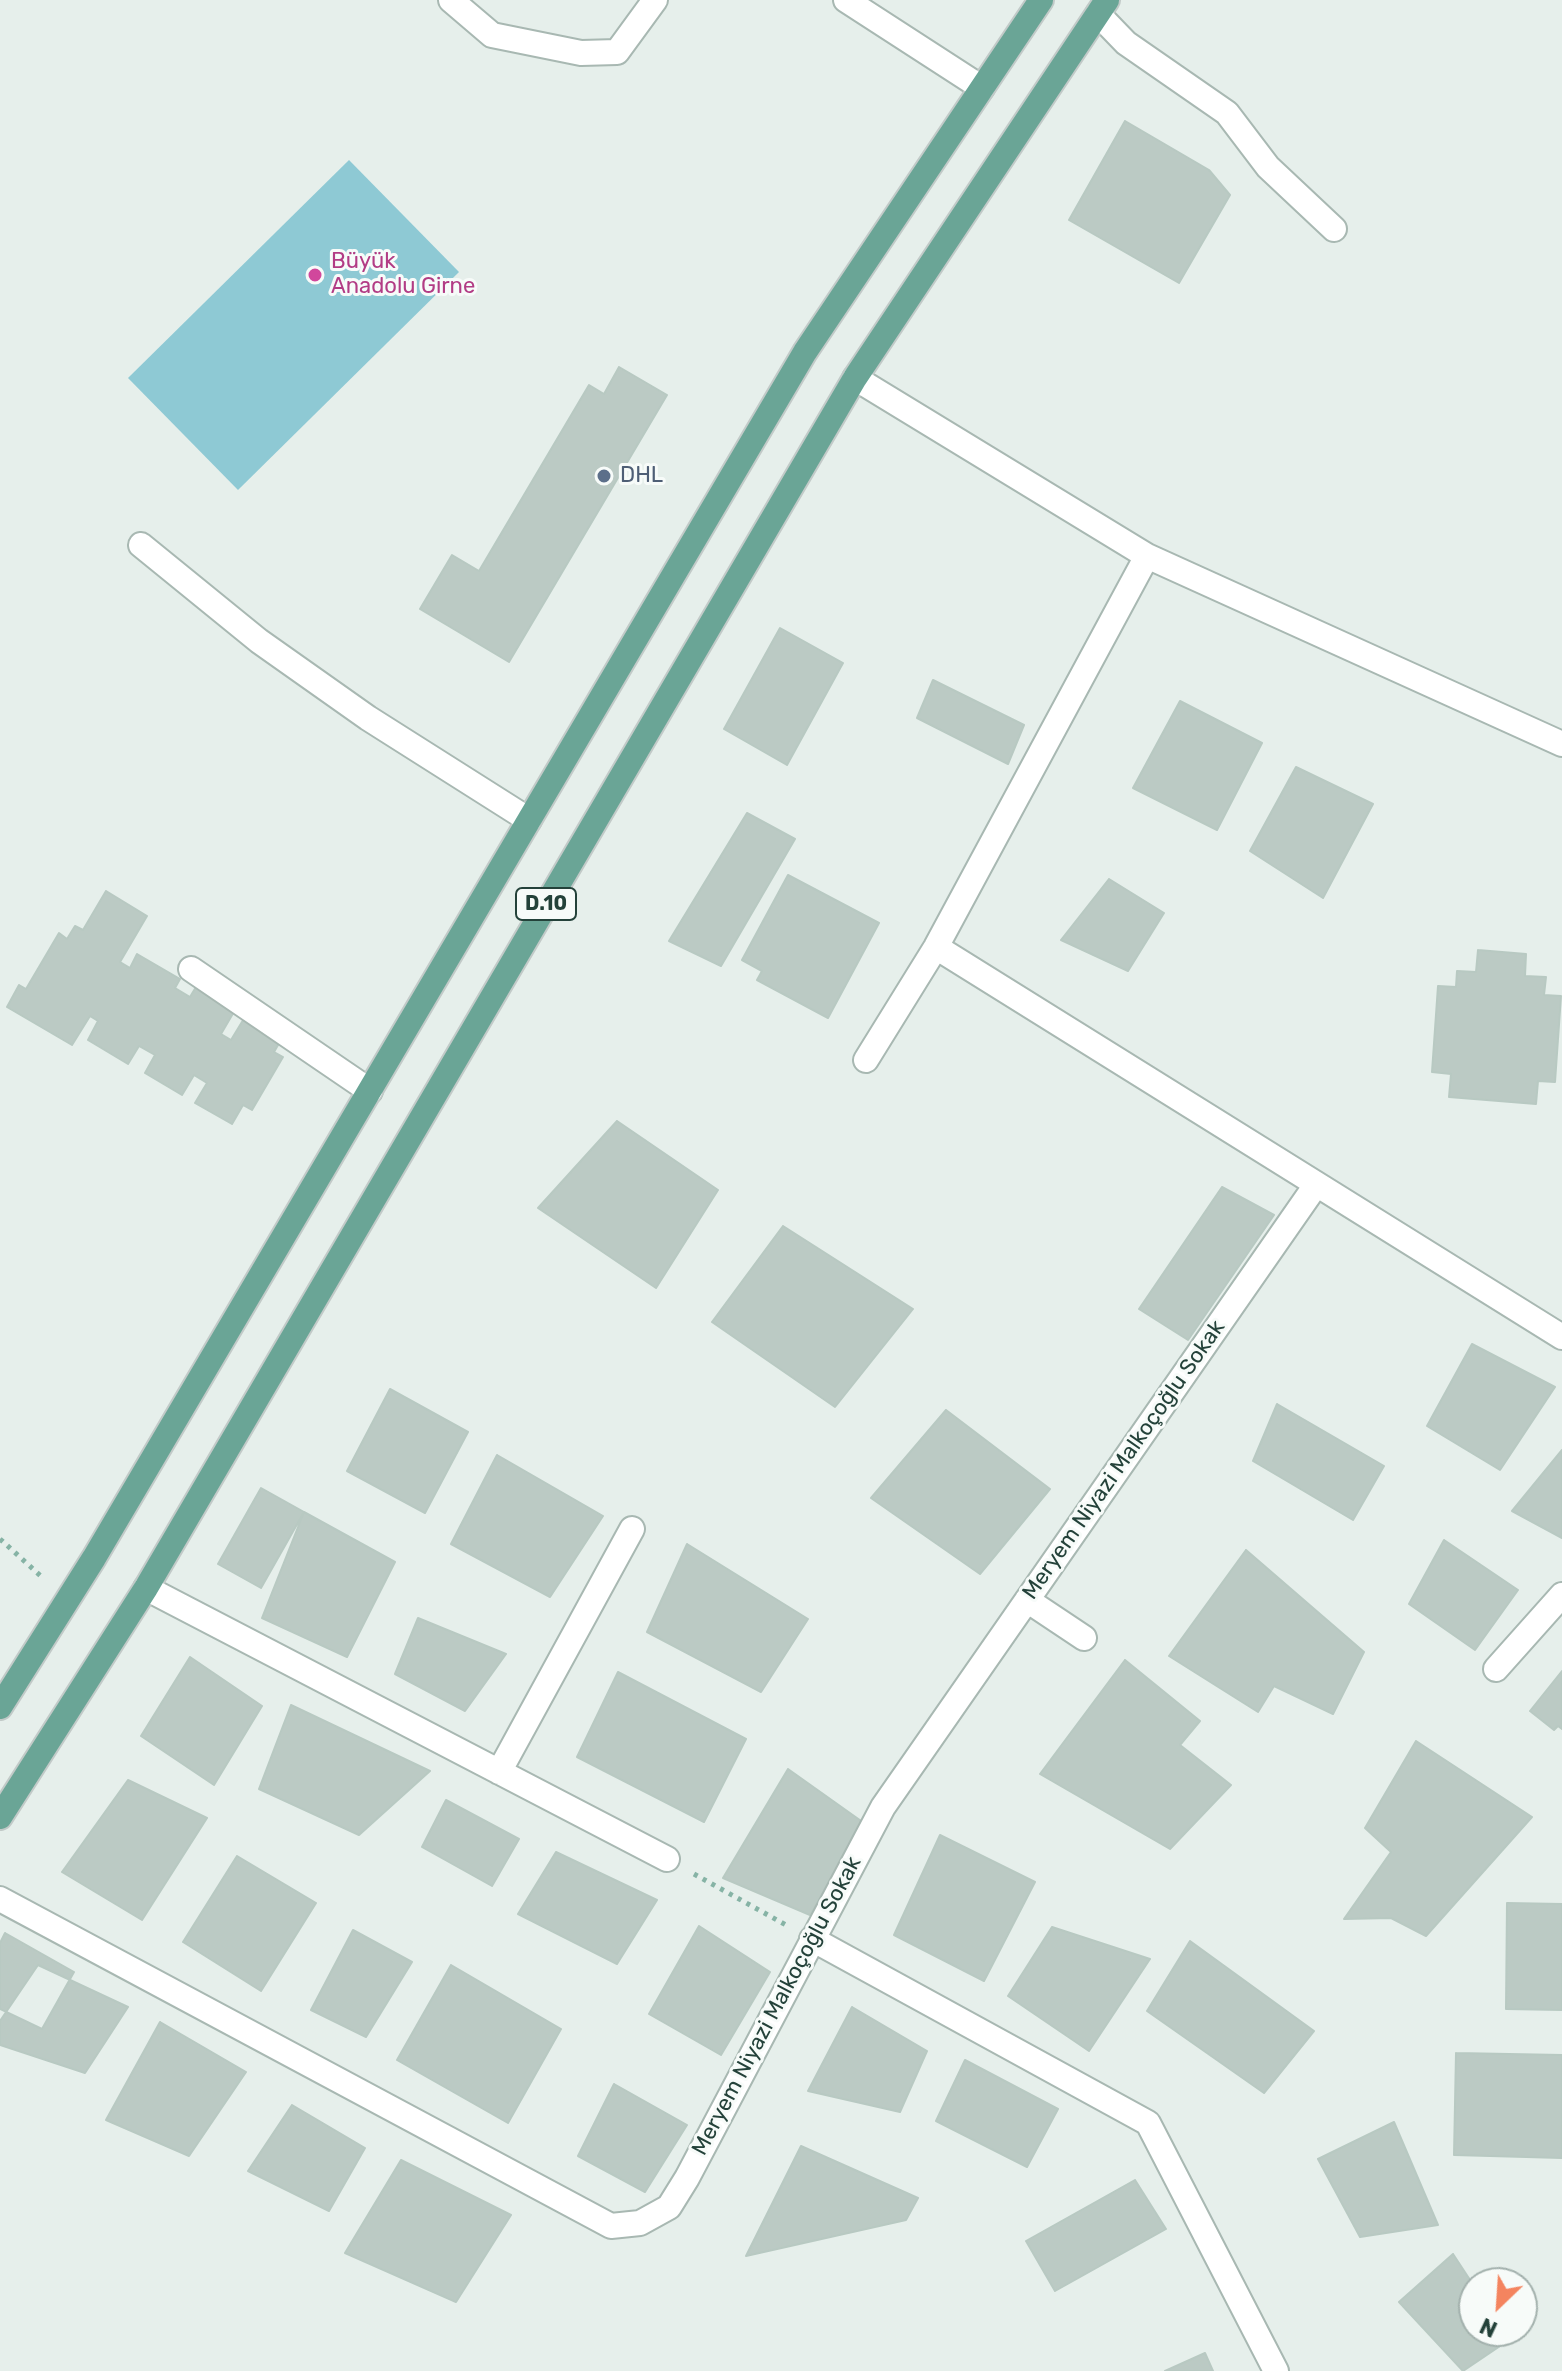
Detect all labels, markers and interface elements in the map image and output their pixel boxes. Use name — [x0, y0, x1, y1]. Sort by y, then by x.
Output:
place label: Büyük Anadolu Girne — [331, 249, 475, 300]
marker: Büyük Anadolu Girne — [306, 266, 324, 284]
place label: DHL — [620, 463, 663, 489]
marker: DHL — [595, 467, 613, 485]
road number: D.10 — [516, 888, 576, 920]
street label: Meryem Niyazi Malkoçoğlu Sokak — [1017, 1315, 1231, 1605]
street label: Meryem Niyazi Malkoçoğlu Sokak — [687, 1852, 867, 2160]
north arrow — [1458, 2267, 1538, 2347]
text: N — [1476, 2312, 1501, 2343]

